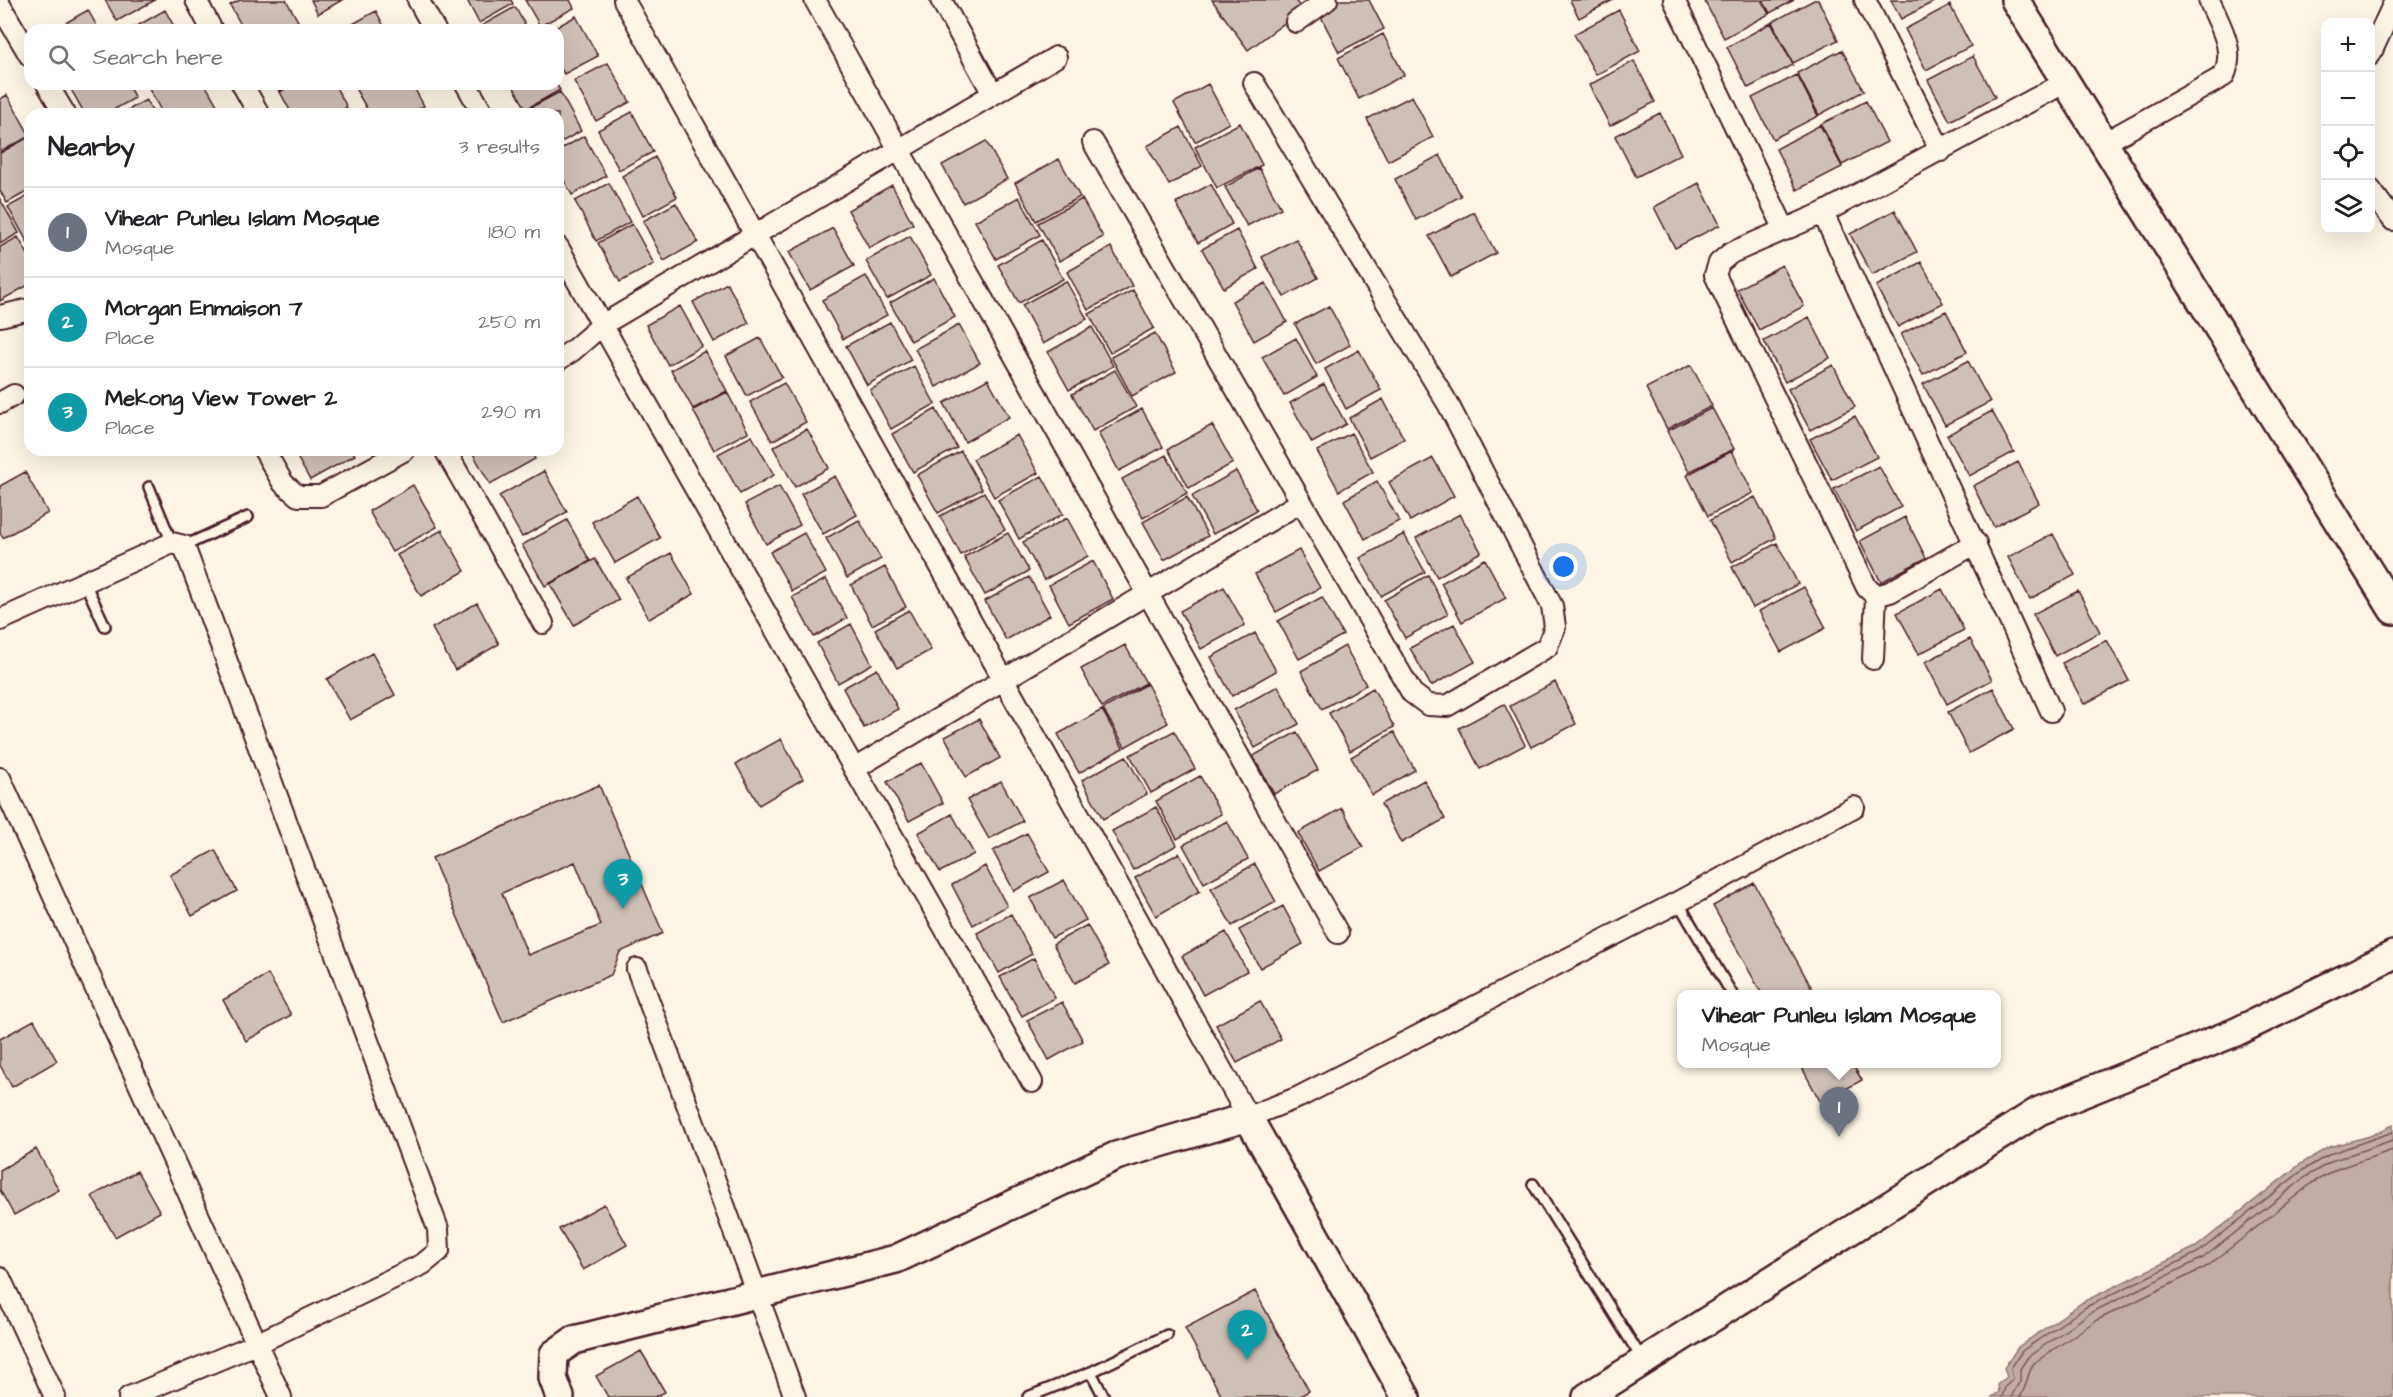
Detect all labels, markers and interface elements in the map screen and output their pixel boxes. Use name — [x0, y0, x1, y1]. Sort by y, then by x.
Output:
map controls — [2321, 18, 2375, 234]
button: + — [2321, 18, 2375, 72]
search box — [24, 24, 564, 90]
icon: search — [45, 41, 78, 74]
text: Search here — [93, 42, 223, 73]
button: − — [2321, 72, 2375, 126]
button: locate — [2321, 126, 2375, 180]
text: Nearby — [48, 129, 135, 165]
text: 3 results — [458, 133, 540, 161]
button: layers — [2321, 180, 2375, 234]
text: Vihear Punleu Islam Mosque — [105, 203, 380, 234]
text: 1 — [66, 218, 69, 246]
text: 180 m — [488, 218, 540, 246]
text: Mosque — [105, 234, 174, 262]
text: Morgan Enmaison 7 — [105, 293, 302, 324]
text: 2 — [62, 308, 73, 336]
text: 250 m — [478, 308, 540, 336]
text: Place — [105, 324, 155, 352]
text: Mekong View Tower 2 — [105, 383, 337, 414]
text: 3 — [62, 398, 73, 426]
text: 290 m — [481, 398, 540, 426]
text: Place — [105, 414, 155, 442]
your location — [1549, 552, 1578, 581]
pin: 3 — [604, 860, 642, 909]
popup — [1677, 990, 2001, 1068]
text: Vihear Punleu Islam Mosque — [1702, 1000, 1976, 1031]
text: Mosque — [1702, 1031, 1771, 1059]
pin: 1 — [1820, 1088, 1858, 1137]
pin: 2 — [1228, 1310, 1266, 1360]

